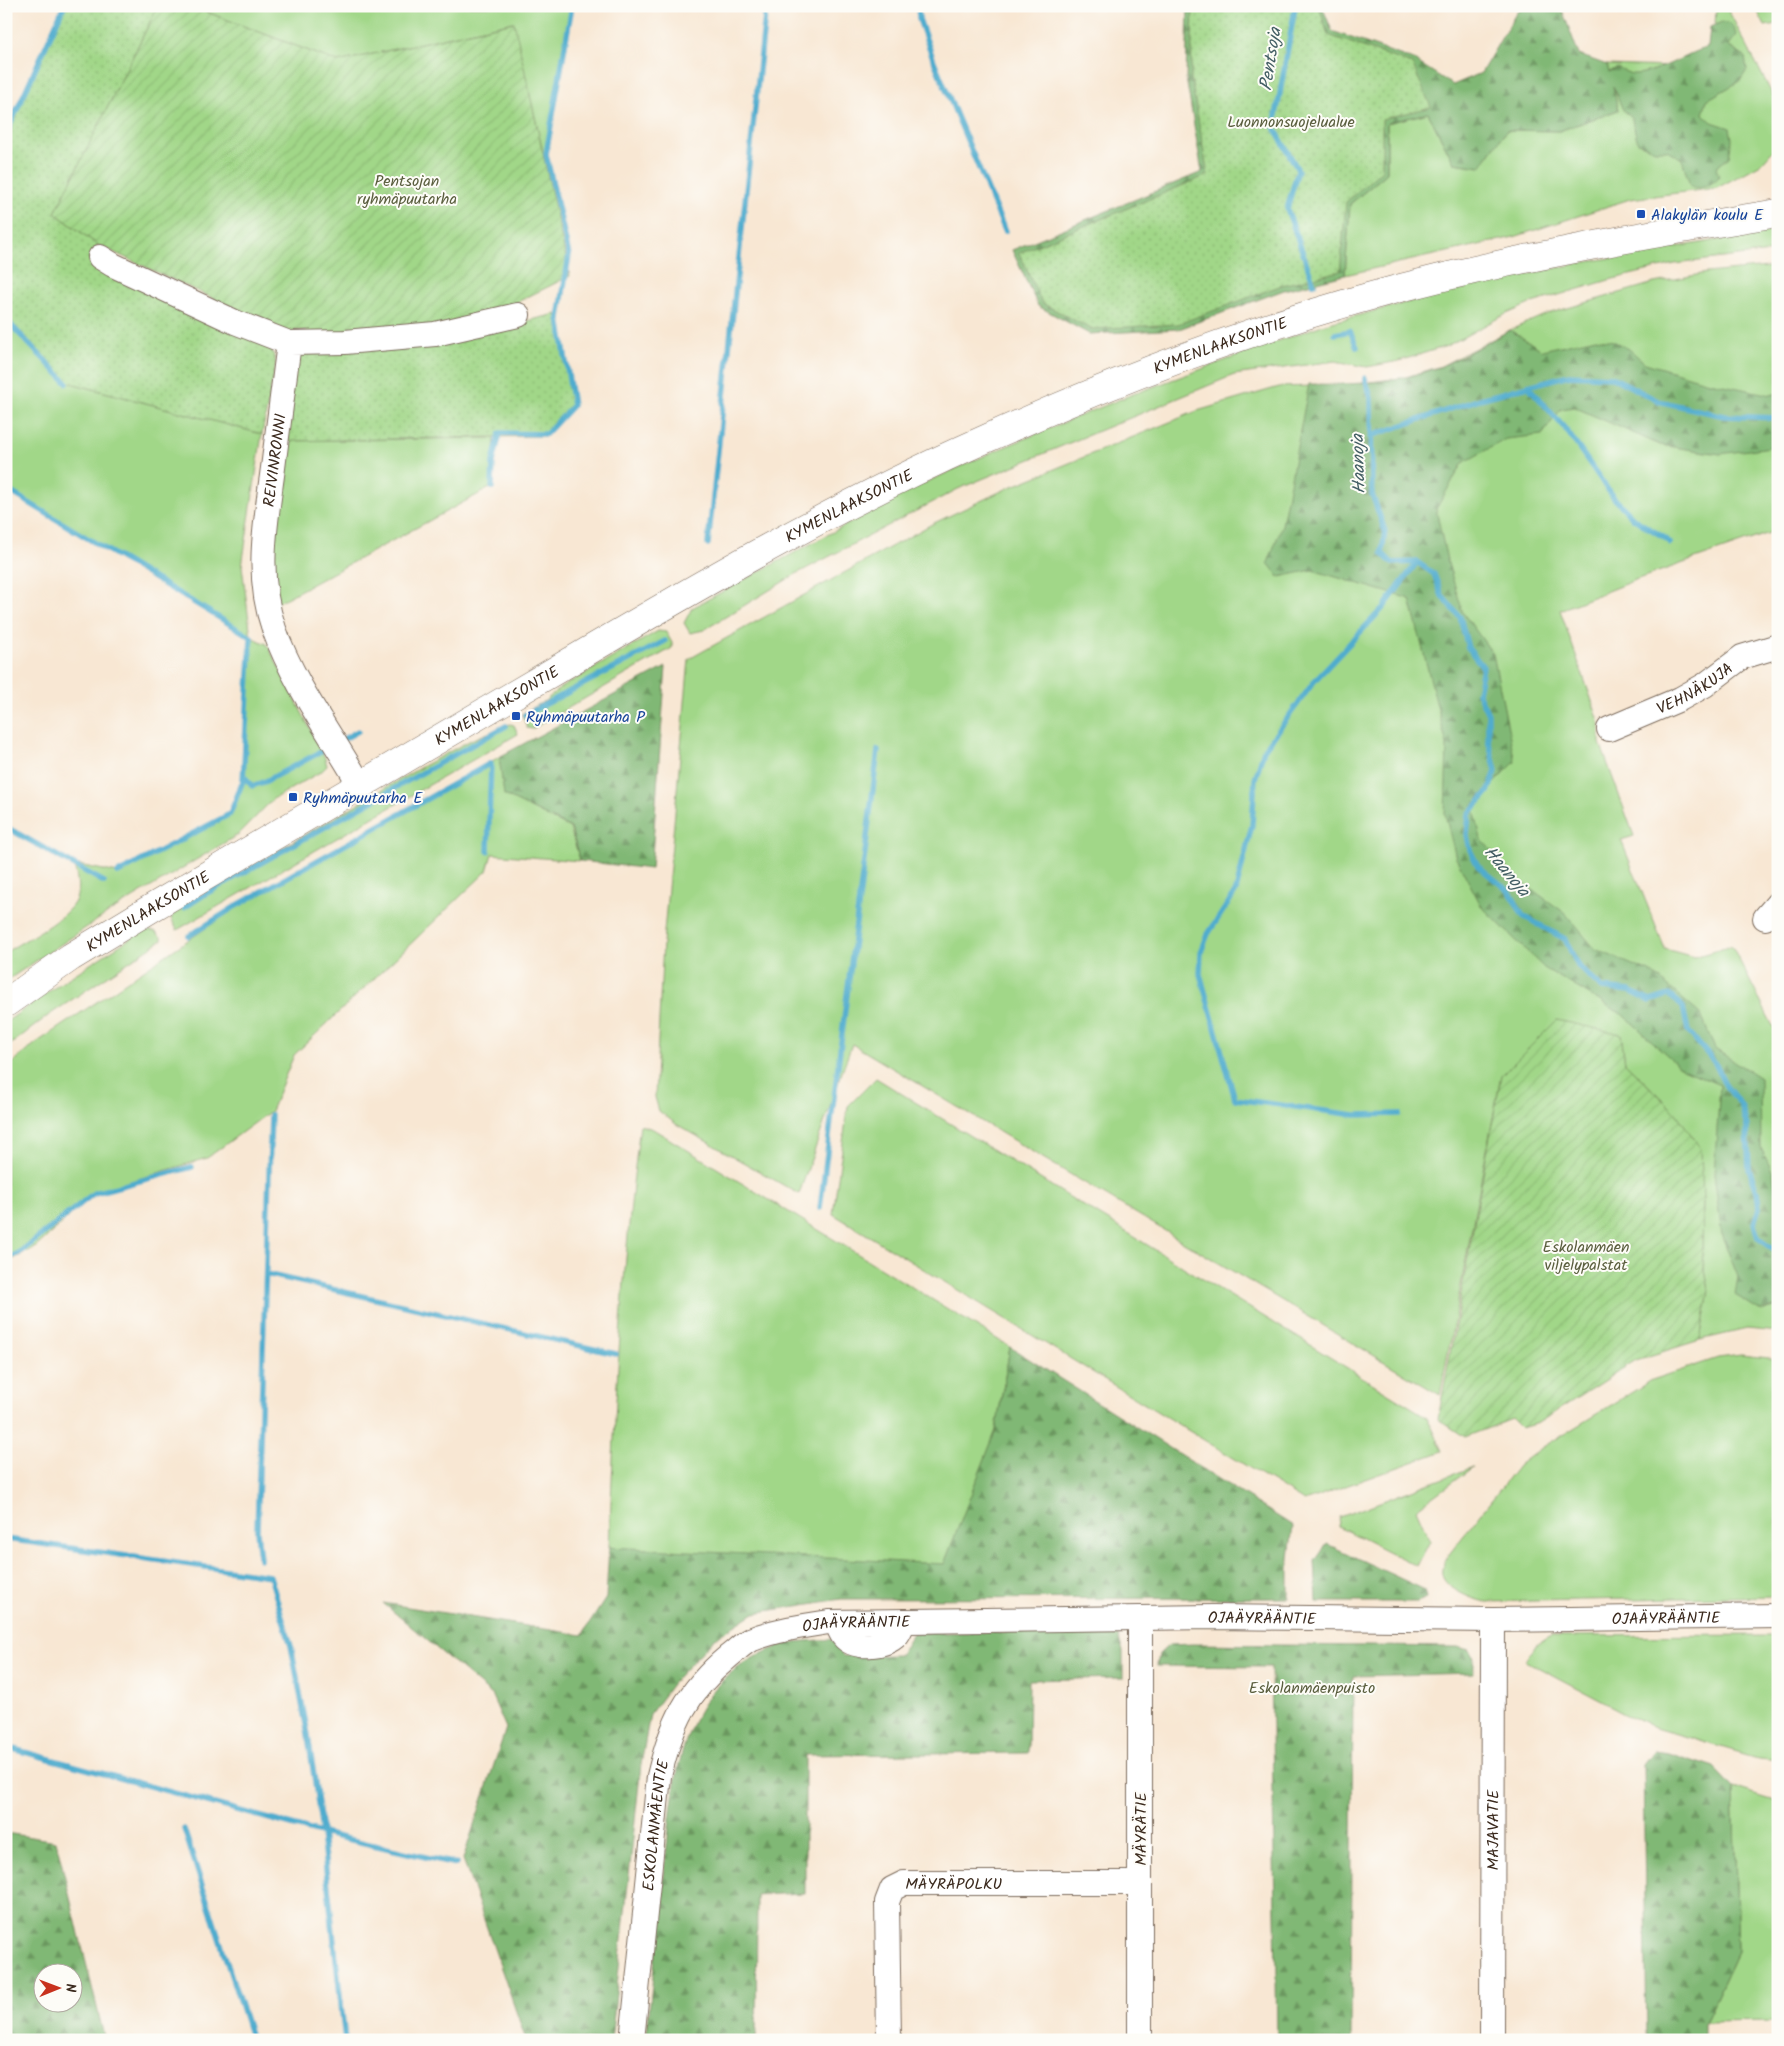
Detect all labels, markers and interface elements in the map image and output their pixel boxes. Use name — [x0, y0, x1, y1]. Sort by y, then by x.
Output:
water label: Pentsoja — [1252, 24, 1291, 93]
park label: Luonnonsuojelualue — [1227, 110, 1355, 135]
park label: Pentsojan ryhmäpuutarha — [357, 169, 457, 212]
place label: Alakylän koulu E — [1651, 203, 1764, 228]
marker: Alakylän koulu E — [1635, 208, 1647, 220]
street label: KYMENLAAKSONTIE — [1150, 311, 1292, 382]
street label: REIVINRONNI — [257, 412, 294, 509]
water label: Haanoja — [1344, 432, 1375, 494]
street label: KYMENLAAKSONTIE — [781, 463, 918, 550]
street label: VEHNÄKUJA — [1653, 657, 1739, 722]
street label: KYMENLAAKSONTIE — [430, 659, 565, 753]
place label: Ryhmäpuutarha P — [526, 705, 645, 730]
marker: Ryhmäpuutarha P — [510, 710, 522, 722]
place label: Ryhmäpuutarha E — [303, 786, 423, 811]
marker: Ryhmäpuutarha E — [287, 791, 299, 803]
water label: Haanoja — [1476, 840, 1537, 905]
street label: KYMENLAAKSONTIE — [81, 865, 216, 959]
park label: Eskolanmäen viljelypalstat — [1543, 1235, 1629, 1278]
street label: OJAÄYRÄÄNTIE — [1208, 1606, 1317, 1632]
street label: OJAÄYRÄÄNTIE — [1612, 1606, 1721, 1632]
street label: OJAÄYRÄÄNTIE — [800, 1610, 911, 1640]
park label: Eskolanmäenpuisto — [1249, 1676, 1375, 1701]
street label: ESKOLANMÄENTIE — [636, 1756, 677, 1892]
street label: MAJAVATIE — [1481, 1789, 1507, 1870]
street label: MÄYRÄTIE — [1129, 1792, 1154, 1866]
street label: MÄYRÄPOLKU — [905, 1872, 1003, 1897]
north arrow — [32, 1964, 82, 2014]
text: N — [59, 1983, 81, 1993]

